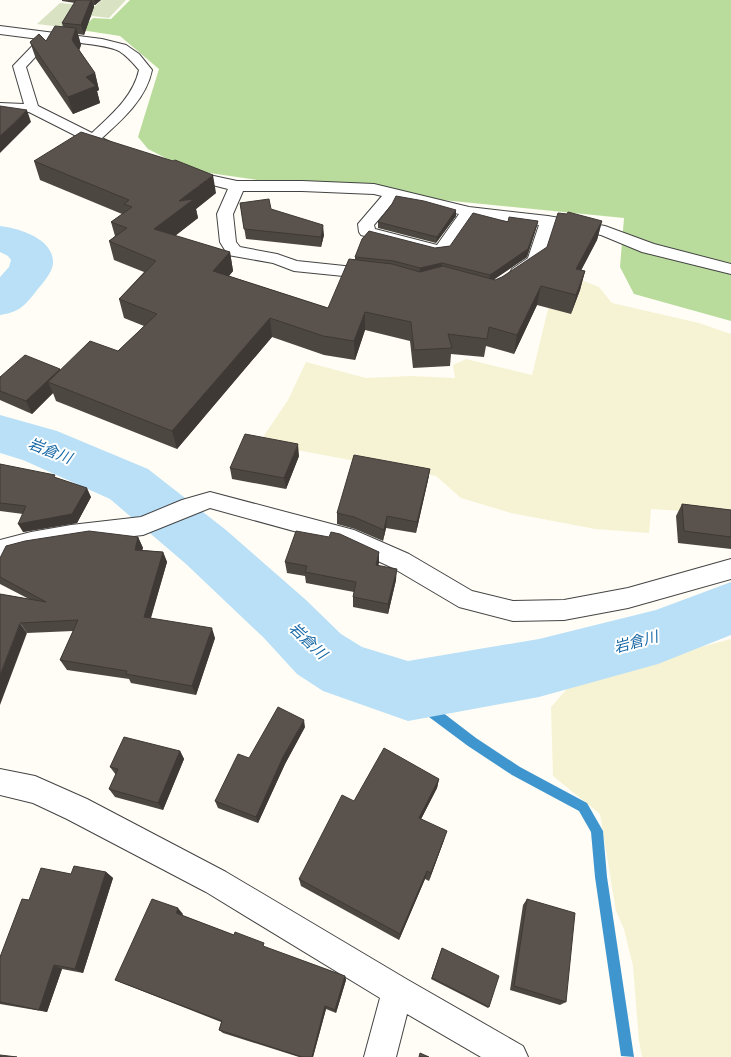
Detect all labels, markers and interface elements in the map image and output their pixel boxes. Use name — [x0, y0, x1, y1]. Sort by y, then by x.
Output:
water label: 岩倉川 — [26, 435, 76, 468]
water label: 岩倉川 — [285, 619, 332, 664]
water label: 岩倉川 — [612, 627, 662, 657]

